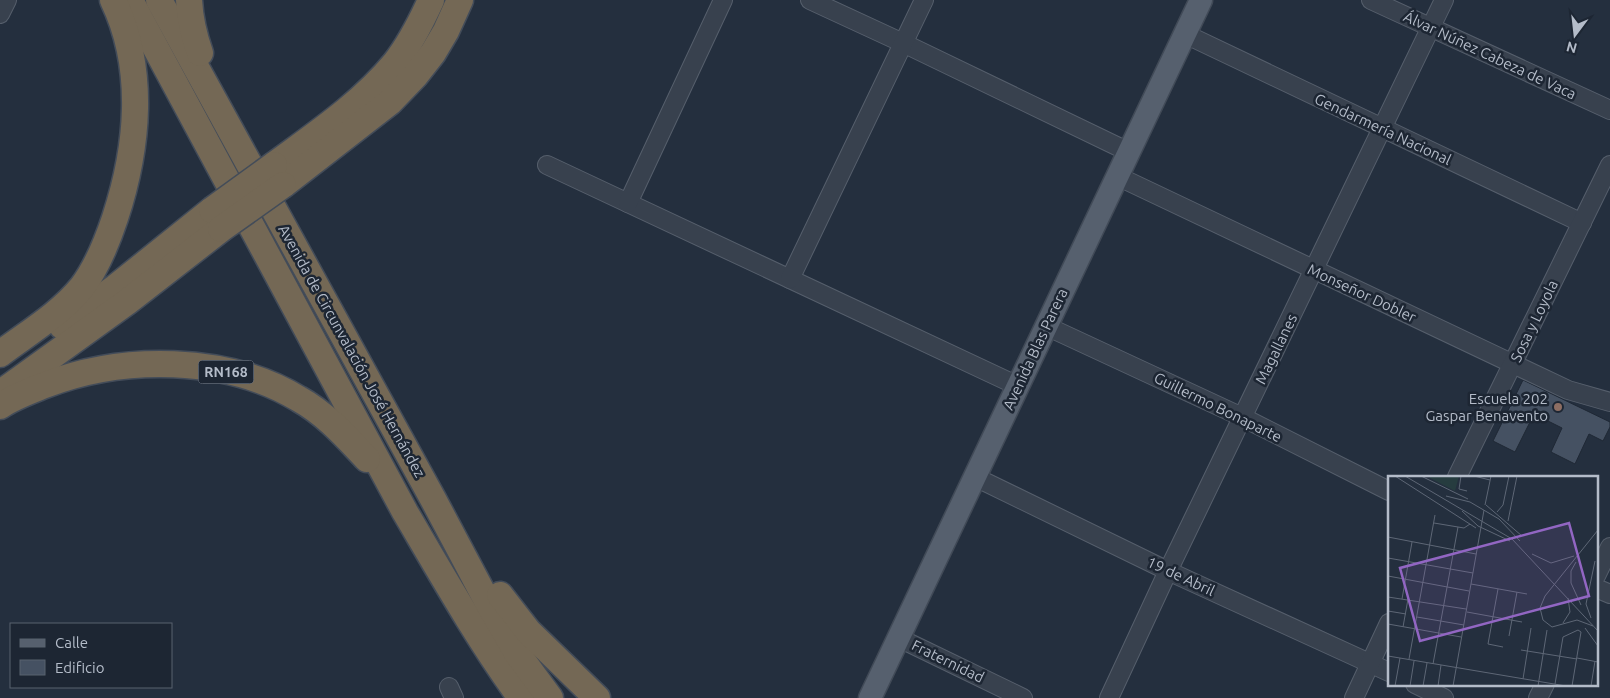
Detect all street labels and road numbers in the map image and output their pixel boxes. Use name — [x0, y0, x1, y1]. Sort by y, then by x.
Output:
street label: Álvar Núñez Cabeza de Vaca — [1401, 7, 1579, 103]
street label: Gendarmería Nacional — [1312, 90, 1454, 168]
street label: Avenida de Circunvalación José Hernández — [275, 222, 429, 480]
street label: Monseñor Dobler — [1305, 260, 1419, 326]
street label: Sosa y Loyola — [1507, 277, 1561, 365]
street label: Avenida Blas Parera — [999, 285, 1071, 413]
street label: Magallanes — [1252, 311, 1300, 387]
road number: RN168 — [198, 361, 254, 384]
street label: Guillermo Bonaparte — [1151, 369, 1285, 445]
street label: 19 de Abril — [1144, 553, 1218, 599]
street label: Fraternidad — [909, 636, 987, 686]

